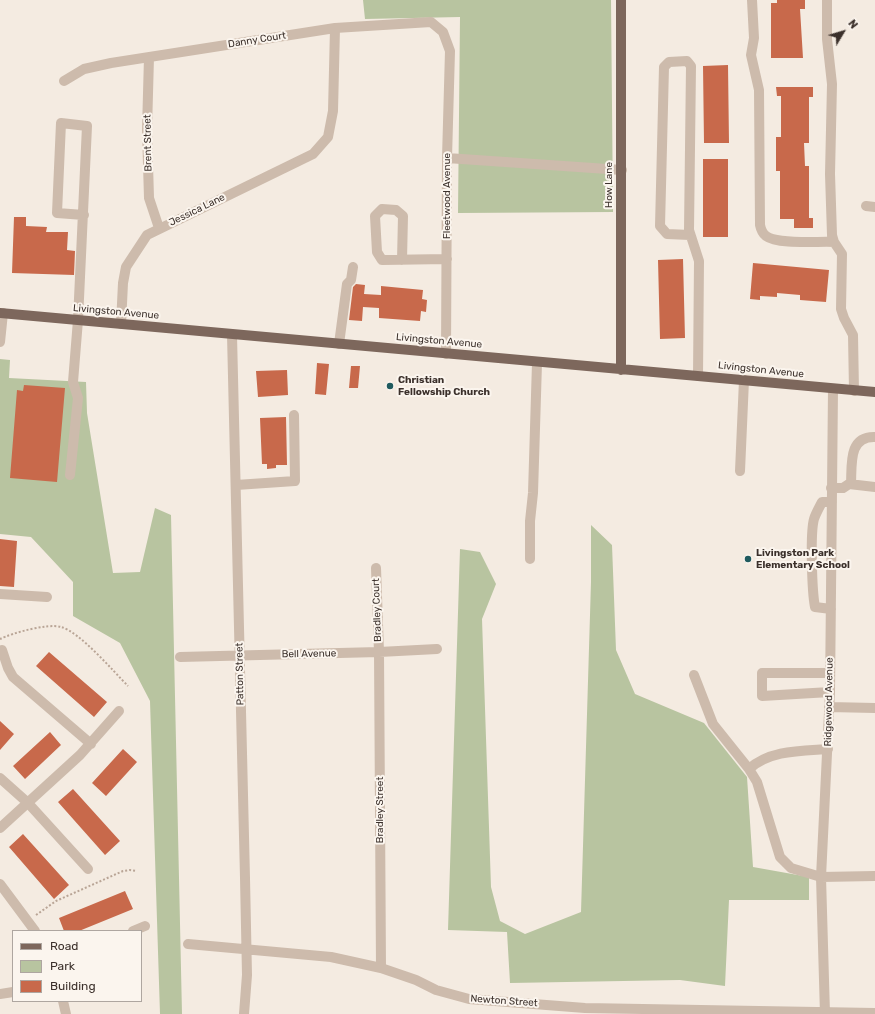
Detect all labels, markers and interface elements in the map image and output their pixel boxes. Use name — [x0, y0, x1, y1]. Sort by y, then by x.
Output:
north arrow — [823, 12, 863, 52]
text: N — [845, 17, 860, 31]
street label: Danny Court — [227, 30, 287, 50]
street label: Brent Street — [142, 114, 154, 172]
street label: Fleetwood Avenue — [441, 153, 453, 239]
street label: How Lane — [603, 162, 615, 208]
street label: Jessica Lane — [167, 191, 227, 229]
street label: Livingston Avenue — [72, 302, 160, 322]
street label: Livingston Avenue — [395, 331, 483, 351]
street label: Livingston Avenue — [717, 360, 805, 380]
place label: Christian Fellowship Church — [398, 374, 490, 398]
marker: Christian Fellowship Church — [385, 381, 395, 391]
place label: Livingston Park Elementary School — [756, 547, 850, 570]
marker: Livingston Park Elementary School — [743, 554, 753, 564]
street label: Bradley Court — [370, 578, 384, 642]
street label: Patton Street — [233, 643, 247, 705]
street label: Bell Avenue — [282, 648, 336, 660]
street label: Ridgewood Avenue — [822, 657, 836, 747]
street label: Bradley Street — [374, 777, 386, 843]
legend — [12, 930, 142, 1002]
text: Road — [50, 939, 78, 953]
text: Park — [50, 959, 75, 973]
text: Building — [50, 979, 96, 993]
street label: Newton Street — [470, 993, 538, 1009]

